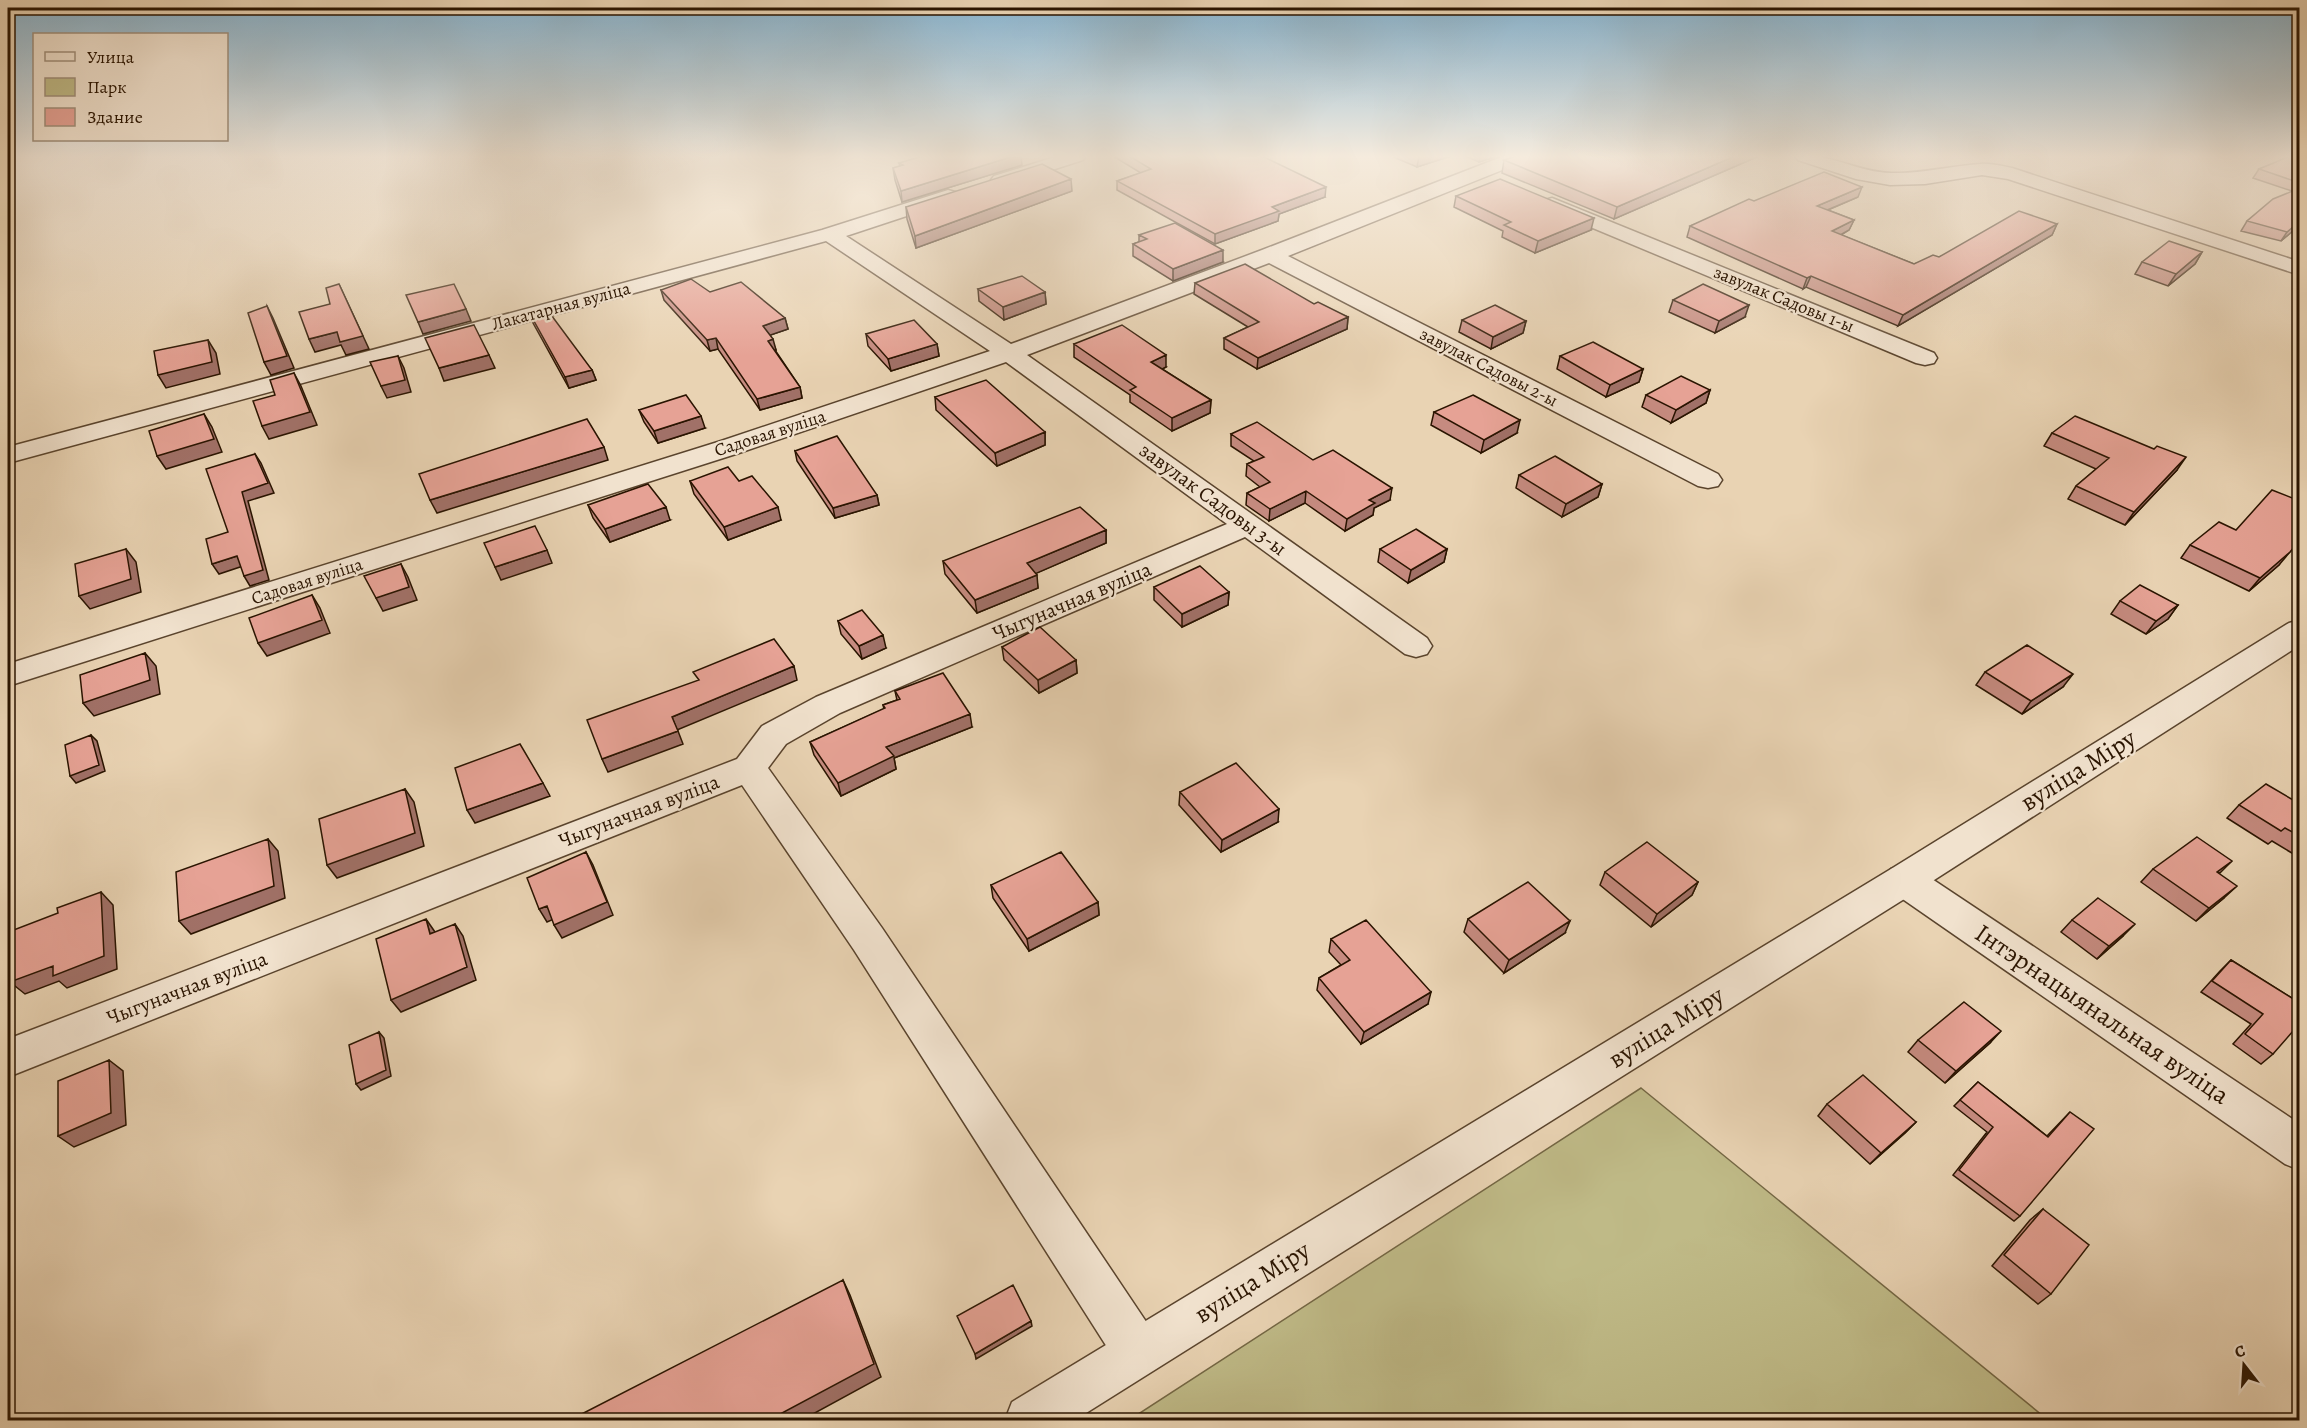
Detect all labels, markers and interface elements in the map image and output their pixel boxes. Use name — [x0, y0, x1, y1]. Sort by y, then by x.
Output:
legend — [33, 33, 228, 141]
text: Улица — [87, 45, 135, 69]
text: Парк — [87, 75, 127, 99]
text: Здание — [87, 105, 143, 129]
street label: завулак Садовы 1-ы — [1710, 260, 1858, 338]
street label: Лакатарная вуліца — [489, 276, 634, 336]
street label: завулак Садовы 2-ы — [1416, 322, 1562, 412]
street label: Садовая вуліца — [711, 404, 829, 462]
street label: завулак Садовы 3-ы — [1134, 436, 1292, 562]
street label: Садовая вуліца — [248, 552, 366, 610]
street label: Чыгуначная вуліца — [988, 555, 1156, 647]
street label: вуліца Міру — [2014, 721, 2143, 819]
street label: Чыгуначная вуліца — [555, 767, 724, 855]
street label: Інтэрнацыянальная вуліца — [1968, 916, 2236, 1112]
street label: Чыгуначная вуліца — [103, 944, 272, 1032]
street label: вуліца Міру — [1602, 978, 1731, 1076]
street label: вуліца Міру — [1188, 1233, 1317, 1331]
north arrow — [2214, 1335, 2274, 1395]
text: С — [2232, 1340, 2248, 1364]

